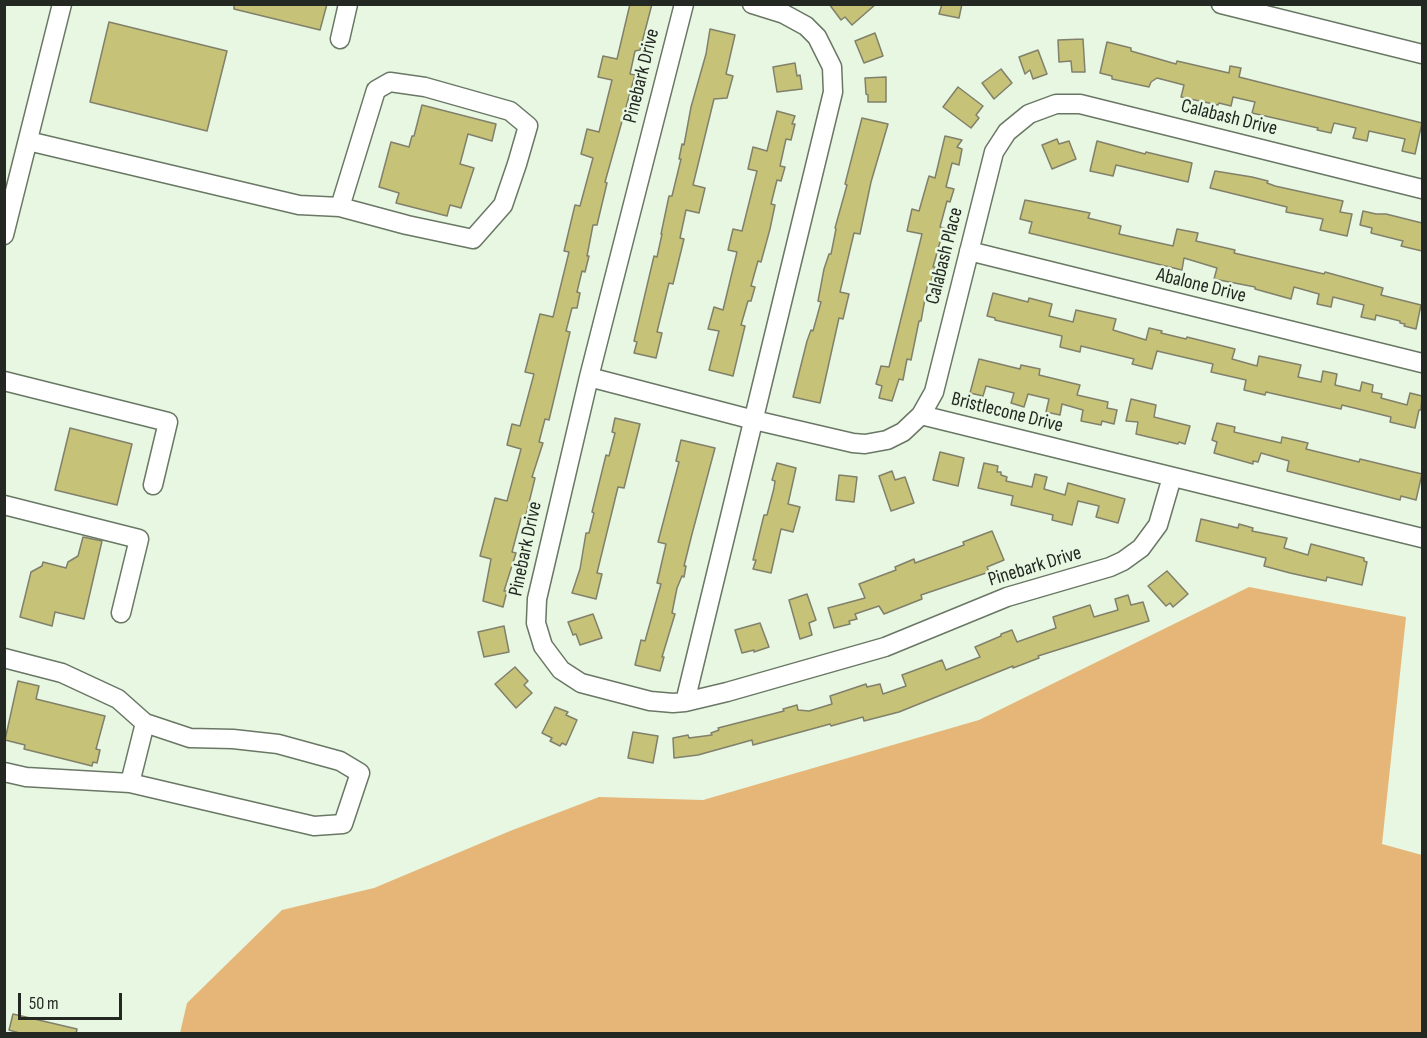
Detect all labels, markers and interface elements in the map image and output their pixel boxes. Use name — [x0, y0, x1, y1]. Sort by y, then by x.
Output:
street label: Pinebark Drive — [619, 26, 665, 126]
street label: Calabash Drive — [1178, 94, 1280, 142]
street label: Calabash Place — [921, 205, 969, 307]
street label: Abalone Drive — [1154, 263, 1248, 309]
street label: Bristlecone Drive — [949, 388, 1065, 438]
street label: Pinebark Drive — [504, 499, 548, 599]
street label: Pinebark Drive — [985, 541, 1085, 593]
scale bar — [21, 981, 124, 1019]
text: 50 m — [29, 993, 59, 1014]

